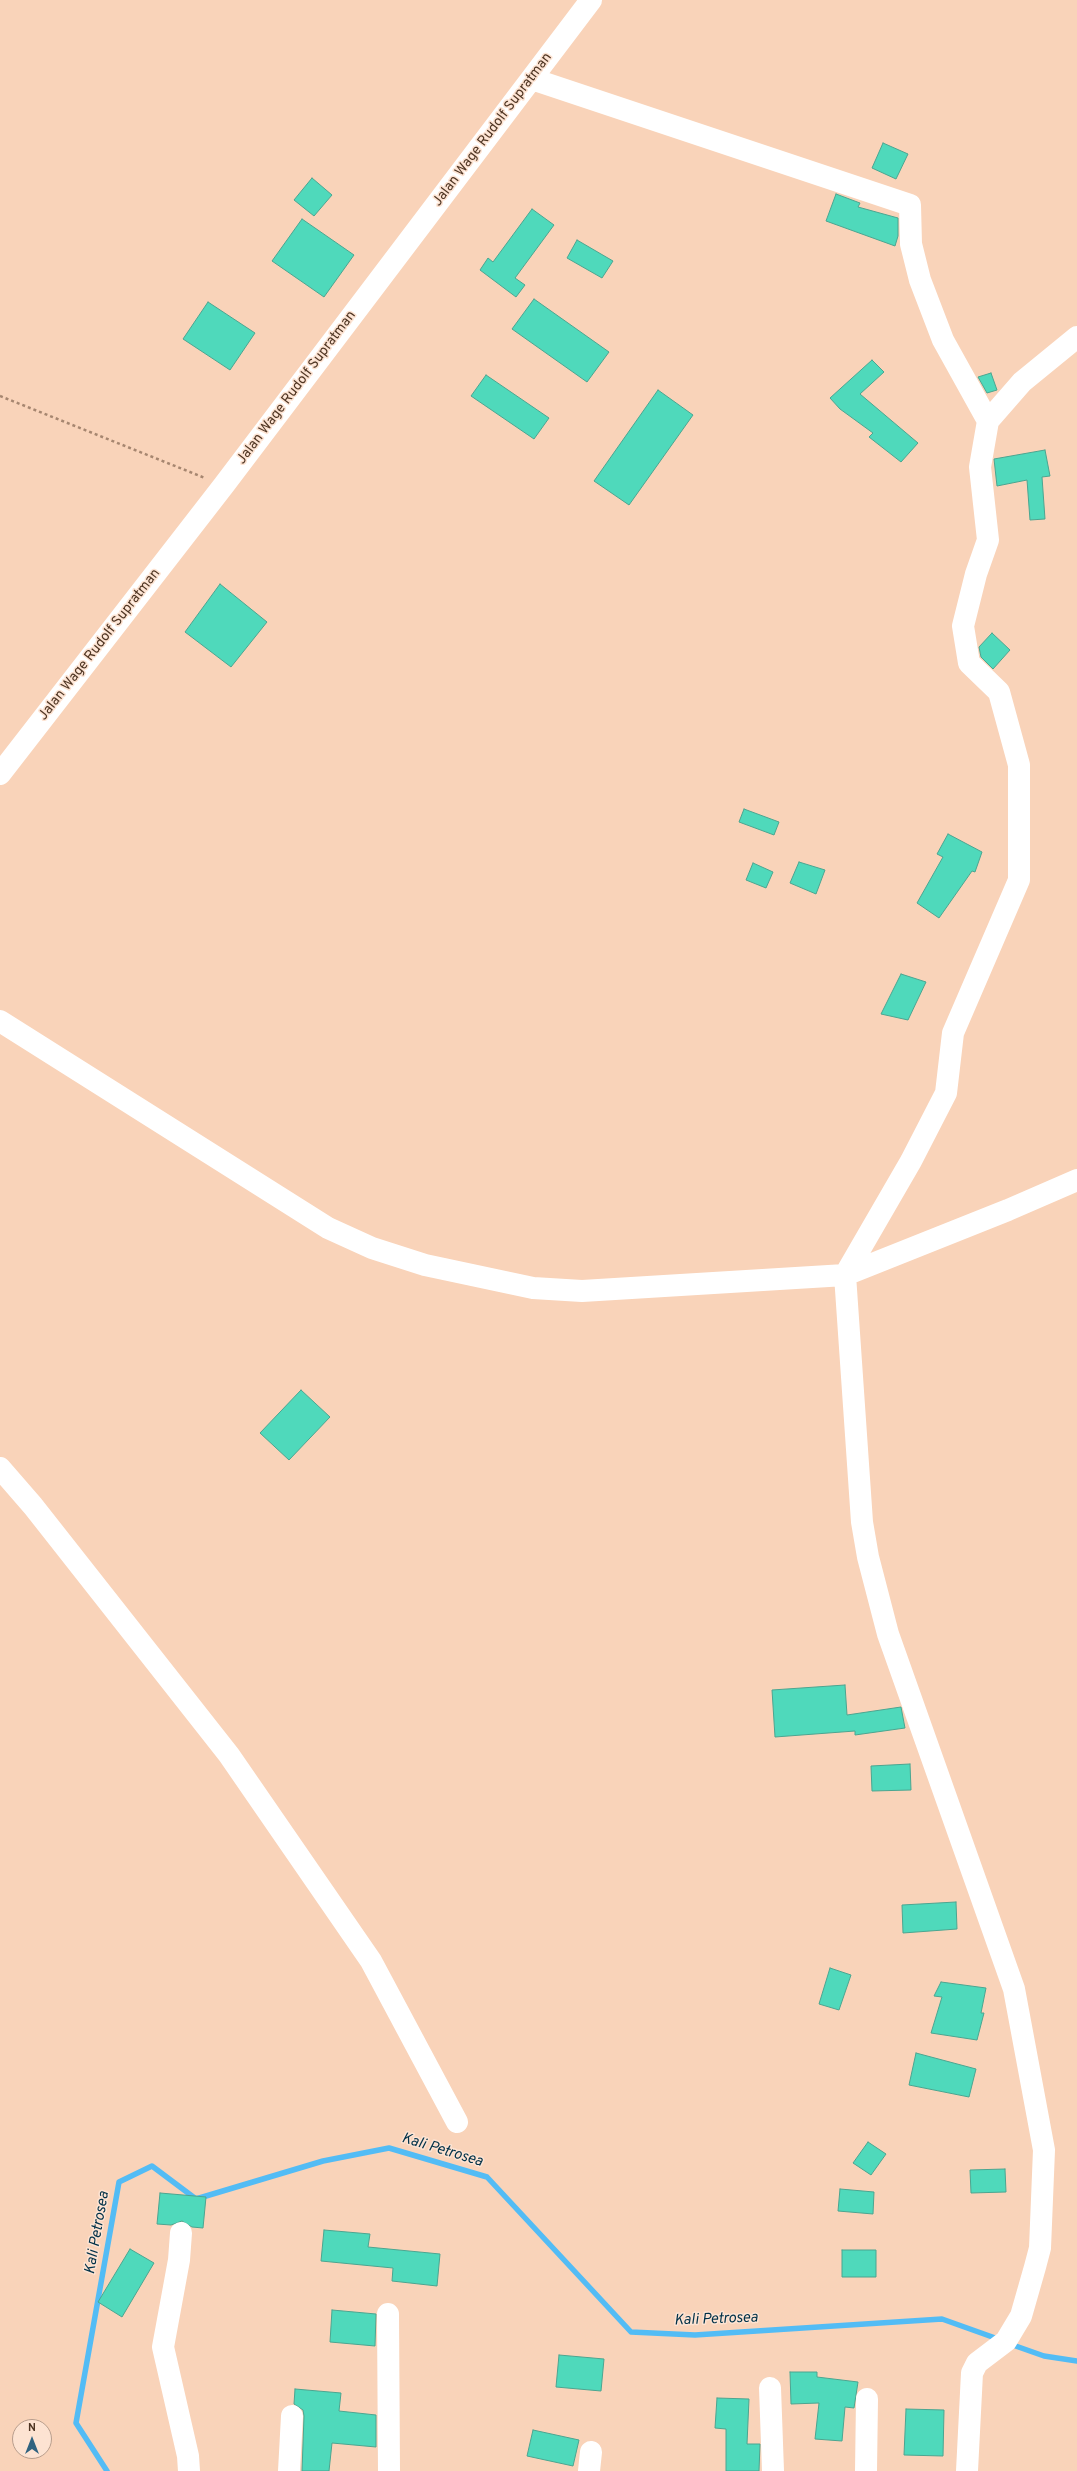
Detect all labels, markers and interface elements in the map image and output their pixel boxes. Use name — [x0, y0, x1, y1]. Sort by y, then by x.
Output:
street label: Jalan Wage Rudolf Supratman — [430, 50, 556, 210]
street label: Jalan Wage Rudolf Supratman — [234, 308, 360, 468]
street label: Jalan Wage Rudolf Supratman — [36, 566, 164, 724]
water label: Kali Petrosea — [399, 2130, 485, 2172]
water label: Kali Petrosea — [82, 2190, 114, 2276]
water label: Kali Petrosea — [674, 2310, 758, 2330]
north arrow — [12, 2419, 52, 2459]
text: N — [28, 2421, 36, 2435]

